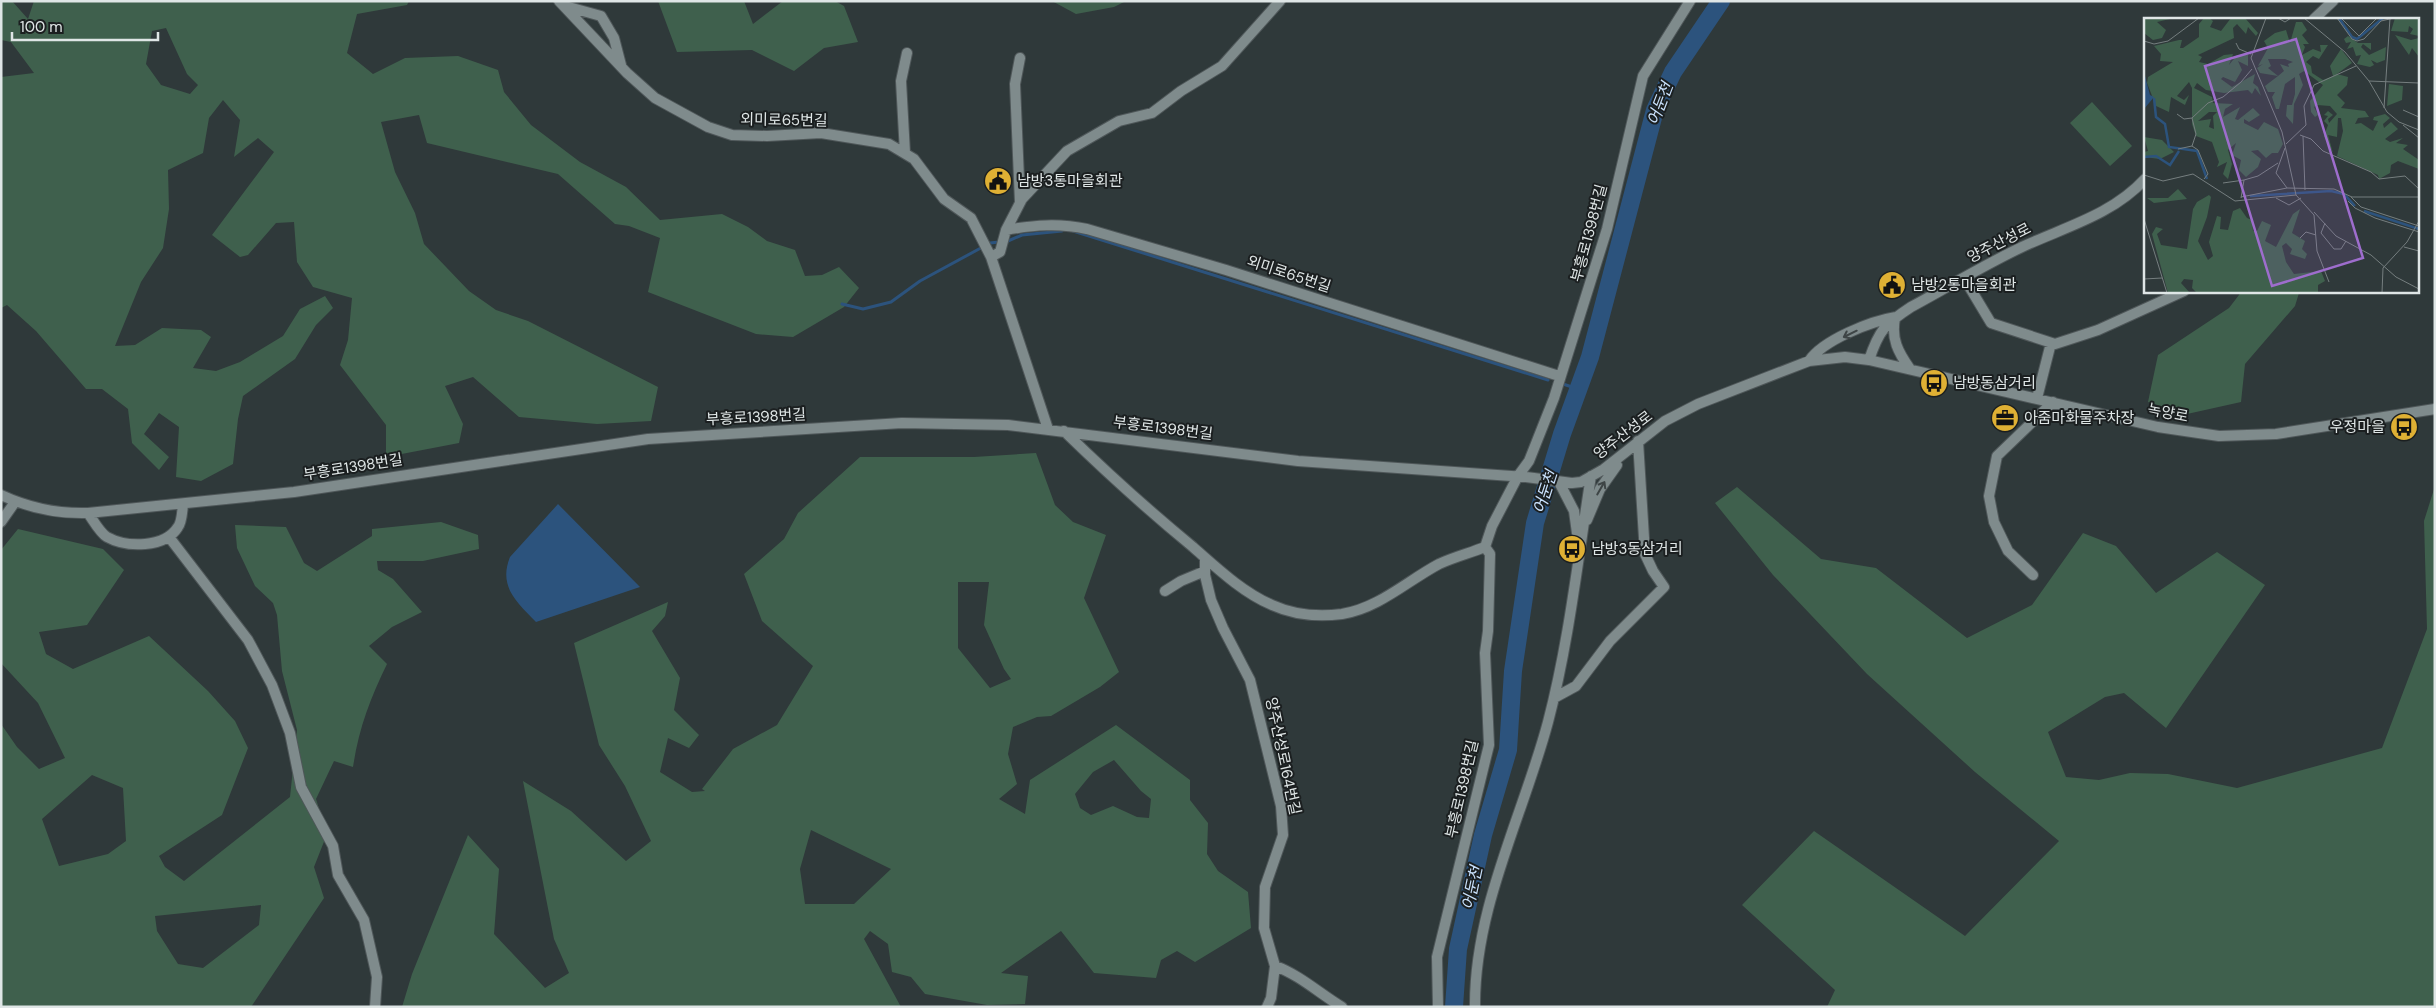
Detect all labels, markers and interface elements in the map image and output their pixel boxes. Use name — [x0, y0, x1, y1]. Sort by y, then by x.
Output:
scale bar — [12, 10, 159, 42]
text: 100 m — [20, 17, 63, 37]
inset map — [2144, 18, 2418, 292]
water label: 어둔천 — [1642, 78, 1679, 128]
street label: 외미로65번길 — [740, 109, 828, 131]
public building icon: 남방3통마을회관 — [983, 166, 1013, 196]
place label: 남방3통마을회관 — [1017, 171, 1123, 191]
street label: 부흥로1398번길 — [1566, 182, 1612, 284]
street label: 양주산성로 — [1964, 218, 2034, 268]
street label: 외미로65번길 — [1244, 251, 1334, 297]
public building icon: 남방2통마을회관 — [1877, 270, 1907, 300]
place label: 남방2통마을회관 — [1911, 275, 2016, 295]
one-way arrow — [1843, 330, 1858, 339]
bus stop icon: 남방동삼거리 — [1919, 368, 1949, 398]
place label: 남방동삼거리 — [1953, 373, 2036, 393]
street label: 녹양로 — [2146, 399, 2190, 427]
office icon: 아줌마화물주차장 — [1990, 403, 2020, 433]
street label: 부흥로1398번길 — [705, 404, 807, 430]
street label: 양주산성로 — [1589, 406, 1657, 464]
place label: 아줌마화물주차장 — [2024, 408, 2135, 428]
street label: 부흥로1398번길 — [1112, 412, 1214, 444]
bus stop icon: 우정마을 — [2389, 412, 2419, 442]
place label: 우정마을 — [2330, 417, 2385, 437]
street label: 부흥로1398번길 — [302, 449, 404, 485]
water label: 어둔천 — [1528, 466, 1563, 516]
one-way arrow — [1597, 481, 1607, 495]
bus stop icon: 남방3동삼거리 — [1557, 534, 1587, 564]
place label: 남방3동삼거리 — [1591, 539, 1683, 559]
street label: 양주산성로164번길 — [1261, 695, 1305, 817]
street label: 부흥로1398번길 — [1441, 738, 1483, 840]
water label: 어둔천 — [1457, 862, 1487, 912]

